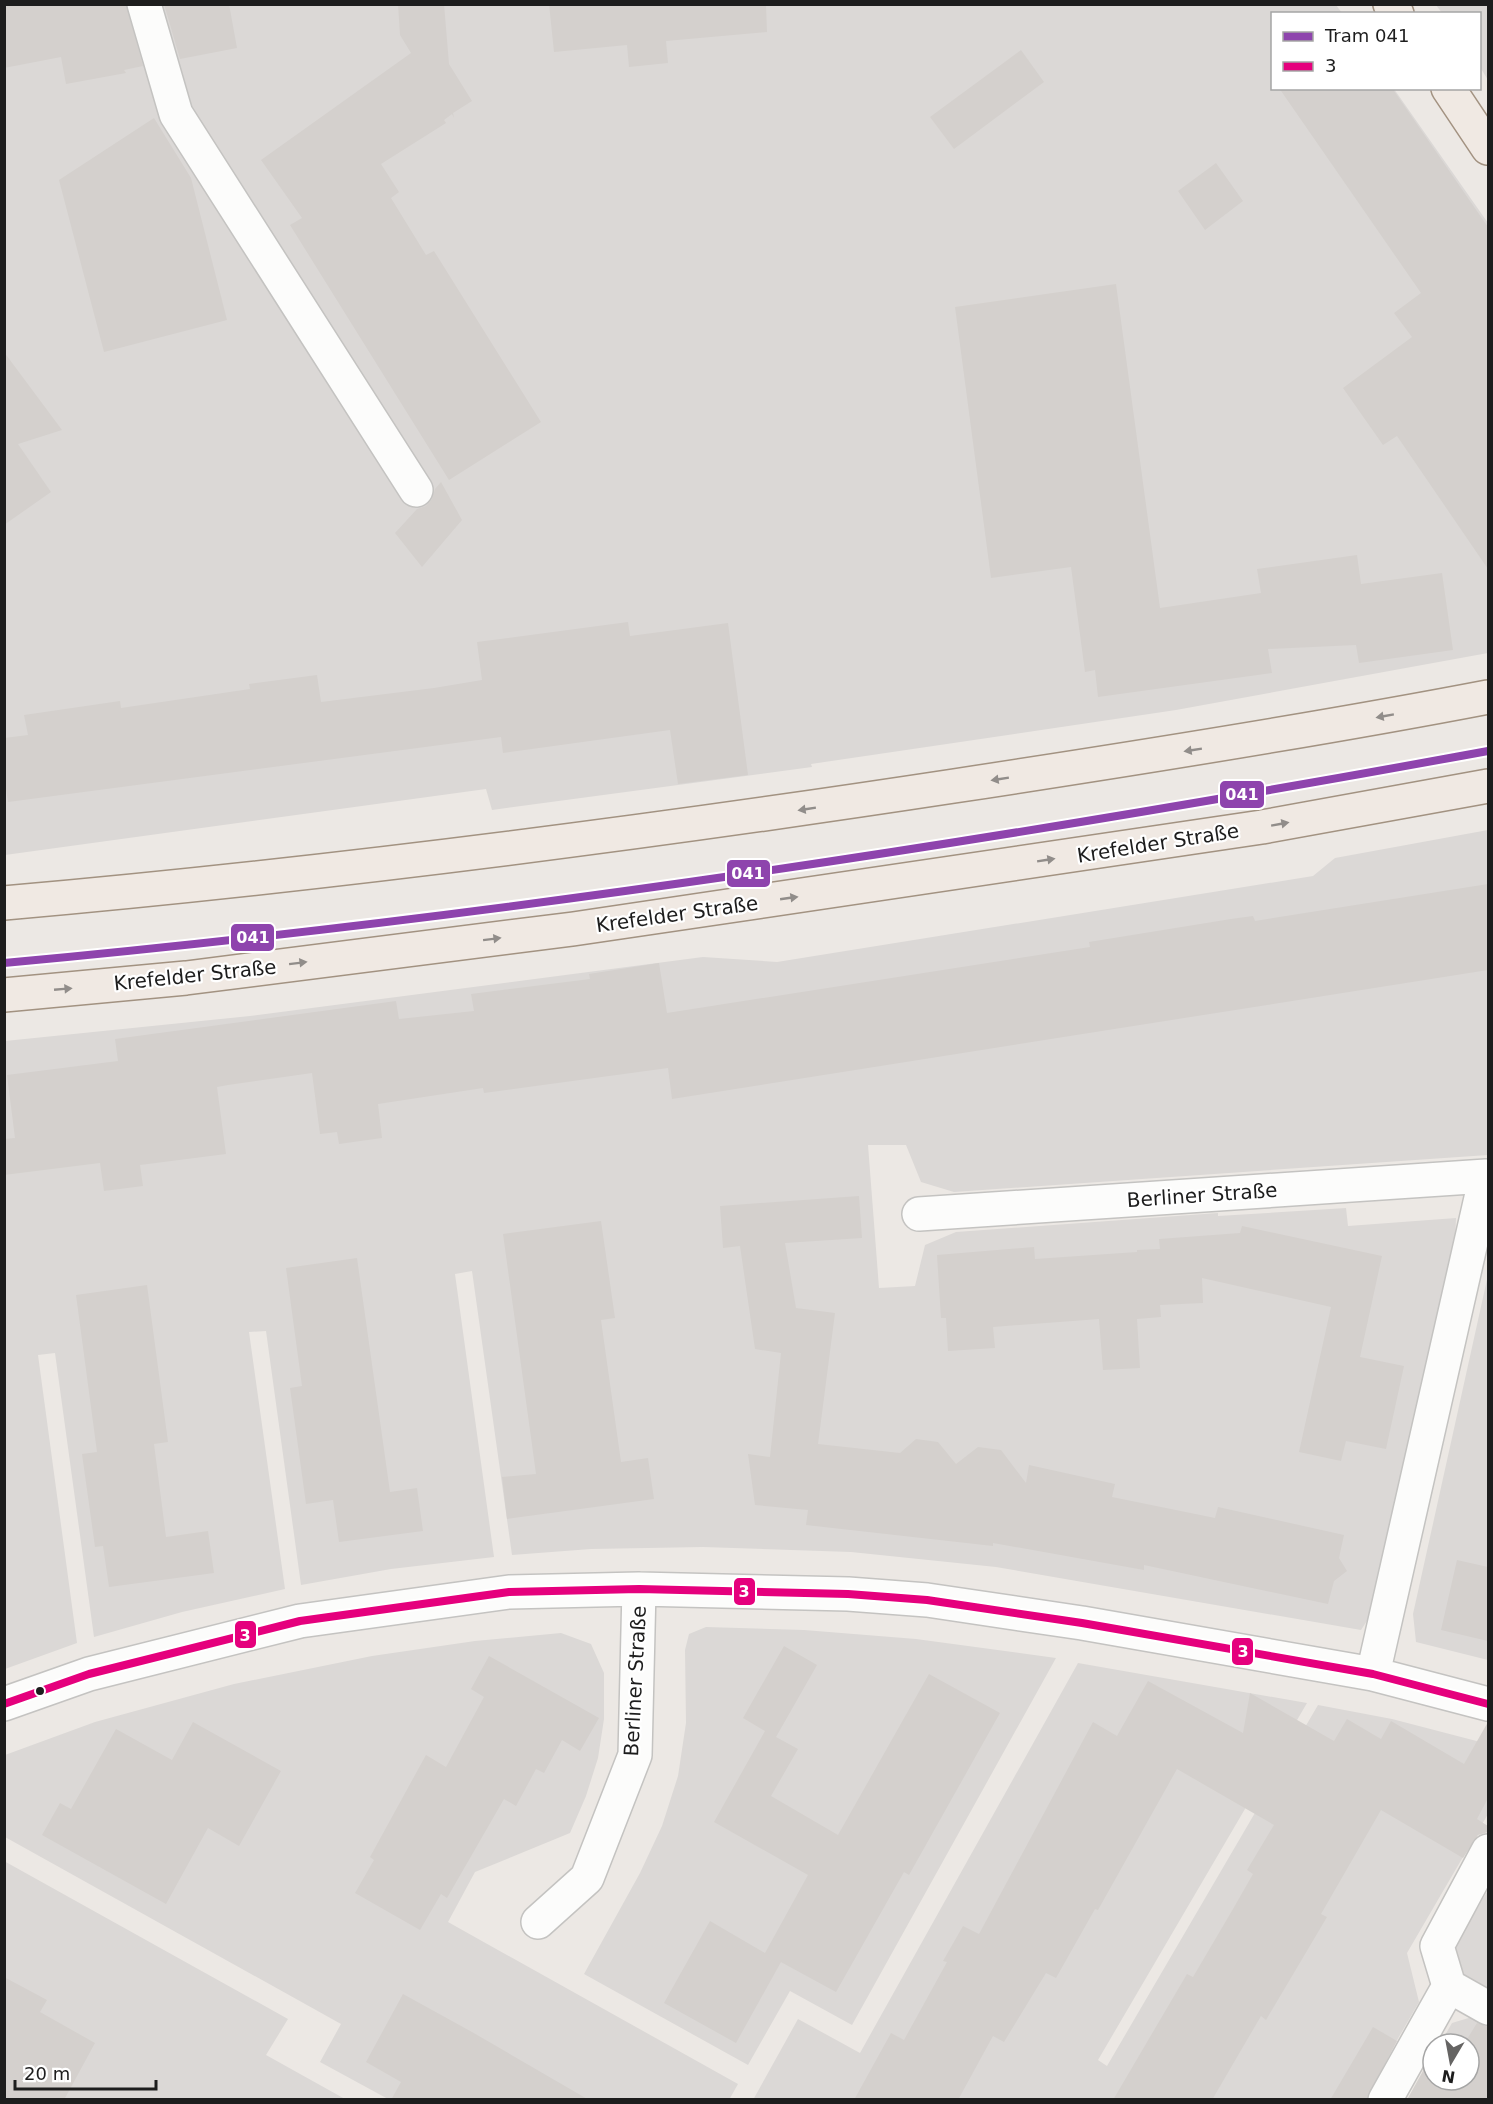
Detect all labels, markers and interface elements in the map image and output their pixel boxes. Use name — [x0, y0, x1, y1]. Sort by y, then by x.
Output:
legend — [1271, 12, 1481, 90]
text: Tram 041 — [1324, 25, 1409, 46]
text: 3 — [1325, 55, 1336, 76]
one-way arrow — [1375, 712, 1394, 721]
one-way arrow — [1183, 745, 1202, 754]
one-way arrow — [990, 775, 1009, 784]
line badge: 041 — [1219, 780, 1265, 809]
text: 041 — [1225, 785, 1259, 804]
one-way arrow — [798, 804, 817, 813]
street label: Krefelder Straße — [1075, 818, 1241, 868]
one-way arrow — [1270, 819, 1289, 828]
one-way arrow — [1036, 856, 1055, 865]
line badge: 041 — [726, 859, 771, 888]
text: 041 — [731, 864, 765, 883]
street label: Krefelder Straße — [594, 891, 760, 937]
one-way arrow — [780, 893, 799, 902]
line badge: 041 — [230, 923, 275, 952]
text: 041 — [236, 928, 270, 947]
one-way arrow — [482, 934, 501, 944]
street label: Krefelder Straße — [112, 955, 278, 995]
one-way arrow — [289, 959, 308, 968]
one-way arrow — [53, 984, 72, 994]
street label: Berliner Straße — [1126, 1178, 1278, 1212]
line badge: 3 — [733, 1577, 756, 1606]
text: 3 — [738, 1582, 750, 1601]
street label: Berliner Straße — [619, 1605, 651, 1757]
line badge: 3 — [234, 1620, 257, 1649]
text: 3 — [239, 1626, 251, 1645]
line badge: 3 — [1231, 1637, 1254, 1666]
text: 3 — [1237, 1642, 1249, 1661]
unlabelled marker — [34, 1685, 46, 1697]
north arrow — [1421, 2032, 1481, 2092]
scale bar — [15, 2053, 156, 2091]
text: 20 m — [24, 2063, 70, 2084]
text: N — [1440, 2066, 1457, 2087]

